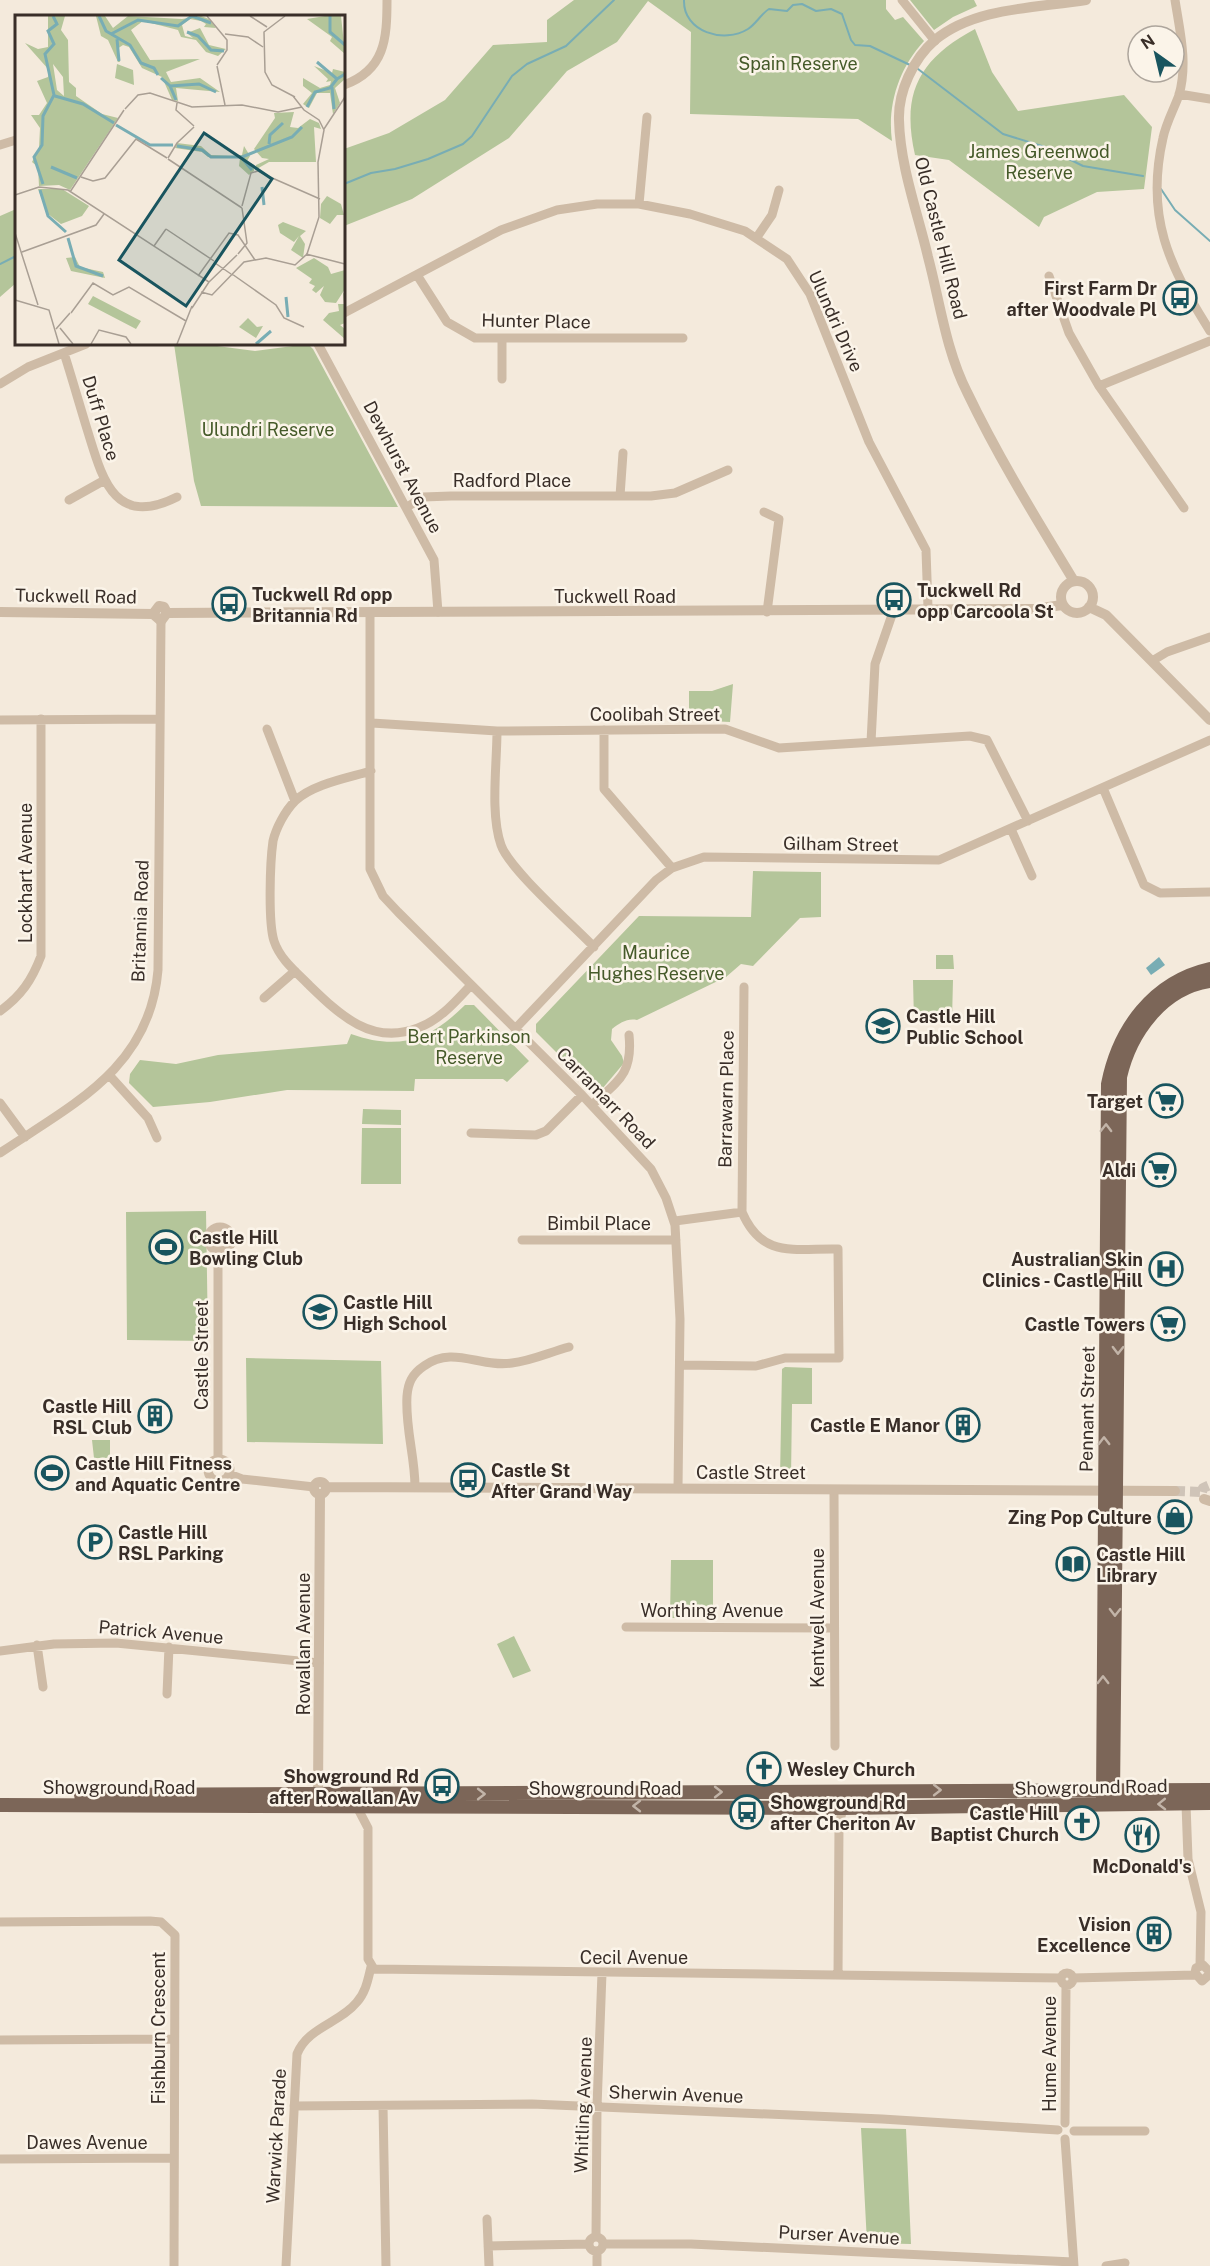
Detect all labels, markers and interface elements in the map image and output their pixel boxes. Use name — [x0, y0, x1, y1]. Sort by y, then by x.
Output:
inset map — [15, 15, 345, 345]
north arrow — [1126, 24, 1186, 84]
text: N — [1137, 31, 1158, 53]
park label: Spain Reserve — [738, 53, 858, 74]
park label: James Greenwod Reserve — [968, 141, 1110, 183]
street label: Old Castle Hill Road — [911, 155, 971, 321]
street label: Ulundri Drive — [804, 267, 868, 375]
place label: First Farm Dr after Woodvale Pl — [1007, 278, 1158, 320]
bus stop icon: First Farm Dr after Woodvale Pl — [1162, 280, 1198, 316]
street label: Hunter Place — [481, 310, 591, 332]
street label: Duff Place — [78, 373, 124, 463]
street label: Dewhurst Avenue — [359, 397, 447, 537]
park label: Ulundri Reserve — [201, 419, 335, 440]
street label: Radford Place — [453, 470, 571, 491]
place label: Tuckwell Rd opp Carcoola St — [917, 580, 1054, 622]
bus stop icon: Tuckwell Rd opp Carcoola St — [876, 582, 912, 618]
street label: Tuckwell Road — [15, 584, 137, 608]
place label: Tuckwell Rd opp Britannia Rd — [252, 584, 393, 626]
bus stop icon: Tuckwell Rd opp Britannia Rd — [211, 586, 247, 622]
street label: Tuckwell Road — [554, 586, 676, 607]
street label: Coolibah Street — [590, 704, 720, 725]
street label: Lockhart Avenue — [15, 803, 36, 943]
street label: Gilham Street — [783, 832, 899, 856]
street label: Britannia Road — [127, 859, 153, 983]
park label: Maurice Hughes Reserve — [587, 942, 725, 984]
place label: Castle Hill Public School — [906, 1006, 1023, 1048]
school or university icon: Castle Hill Public School — [865, 1008, 901, 1044]
park label: Bert Parkinson Reserve — [407, 1026, 531, 1068]
street label: Barrawarn Place — [714, 1030, 738, 1168]
street label: Carramarr Road — [552, 1043, 660, 1153]
supermarket icon: Target — [1148, 1083, 1184, 1119]
place label: Target — [1087, 1091, 1143, 1112]
one-way arrow — [1100, 1123, 1112, 1132]
supermarket icon: Aldi — [1141, 1152, 1177, 1188]
place label: Aldi — [1102, 1160, 1136, 1181]
street label: Bimbil Place — [547, 1213, 651, 1234]
place label: Castle Hill Bowling Club — [189, 1227, 303, 1269]
sports icon: Castle Hill Bowling Club — [148, 1229, 184, 1265]
place label: Australian Skin Clinics - Castle Hill — [982, 1249, 1143, 1291]
hospital icon: Australian Skin Clinics - Castle Hill — [1148, 1251, 1184, 1287]
place label: Castle Hill High School — [343, 1292, 447, 1334]
school or university icon: Castle Hill High School — [302, 1294, 338, 1330]
street label: Castle Street — [191, 1300, 212, 1410]
supermarket icon: Castle Towers — [1150, 1306, 1186, 1342]
place label: Castle Towers — [1025, 1314, 1145, 1335]
one-way arrow — [1111, 1345, 1124, 1354]
street label: Pennant Street — [1075, 1346, 1099, 1472]
place label: Castle Hill RSL Club — [42, 1396, 132, 1438]
building icon: Castle Hill RSL Club — [137, 1398, 173, 1434]
building icon: Castle E Manor — [945, 1407, 981, 1443]
place label: Castle E Manor — [810, 1415, 941, 1436]
one-way arrow — [1098, 1437, 1110, 1446]
place label: Castle Hill Fitness and Aquatic Centre — [75, 1453, 240, 1495]
sports icon: Castle Hill Fitness and Aquatic Centre — [34, 1455, 70, 1491]
place label: Castle St After Grand Way — [491, 1460, 632, 1502]
bus stop icon: Castle St After Grand Way — [450, 1462, 486, 1498]
street label: Castle Street — [696, 1462, 806, 1483]
shop icon: Zing Pop Culture — [1157, 1499, 1193, 1535]
place label: Zing Pop Culture — [1008, 1507, 1152, 1528]
place label: Castle Hill RSL Parking — [118, 1522, 224, 1564]
parking icon: Castle Hill RSL Parking — [77, 1524, 113, 1560]
place label: Castle Hill Library — [1096, 1544, 1186, 1586]
library icon: Castle Hill Library — [1055, 1546, 1091, 1582]
street label: Kentwell Avenue — [807, 1548, 828, 1688]
street label: Rowallan Avenue — [293, 1573, 314, 1715]
street label: Worthing Avenue — [640, 1600, 784, 1621]
one-way arrow — [1109, 1608, 1121, 1617]
street label: Patrick Avenue — [98, 1616, 224, 1648]
one-way arrow — [1096, 1675, 1109, 1684]
church icon: Wesley Church — [746, 1751, 782, 1787]
place label: Wesley Church — [787, 1759, 915, 1780]
place label: Showground Rd after Rowallan Av — [269, 1766, 420, 1808]
bus stop icon: Showground Rd after Rowallan Av — [424, 1768, 460, 1804]
street label: Showground Road — [1014, 1775, 1168, 1799]
street label: Showground Road — [42, 1777, 196, 1798]
street label: Showground Road — [528, 1778, 682, 1799]
one-way arrow — [933, 1784, 942, 1796]
one-way arrow — [714, 1786, 723, 1798]
one-way arrow — [477, 1788, 486, 1800]
place label: Showground Rd after Cheriton Av — [770, 1792, 916, 1834]
bus stop icon: Showground Rd after Cheriton Av — [729, 1794, 765, 1830]
one-way arrow — [1157, 1798, 1166, 1811]
one-way arrow — [633, 1800, 642, 1812]
place label: Castle Hill Baptist Church — [930, 1803, 1059, 1845]
church icon: Castle Hill Baptist Church — [1064, 1805, 1100, 1841]
restaurant icon: McDonald's — [1124, 1817, 1160, 1853]
place label: McDonald's — [1092, 1856, 1192, 1877]
place label: Vision Excellence — [1037, 1914, 1131, 1956]
building icon: Vision Excellence — [1136, 1916, 1172, 1952]
street label: Cecil Avenue — [580, 1947, 688, 1968]
street label: Fishburn Crescent — [148, 1951, 169, 2105]
street label: Hume Avenue — [1039, 1996, 1060, 2112]
street label: Whitling Avenue — [570, 2036, 596, 2174]
street label: Warwick Parade — [262, 2068, 290, 2204]
street label: Sherwin Avenue — [608, 2081, 744, 2107]
street label: Dawes Avenue — [26, 2132, 148, 2153]
street label: Purser Avenue — [778, 2221, 900, 2249]

